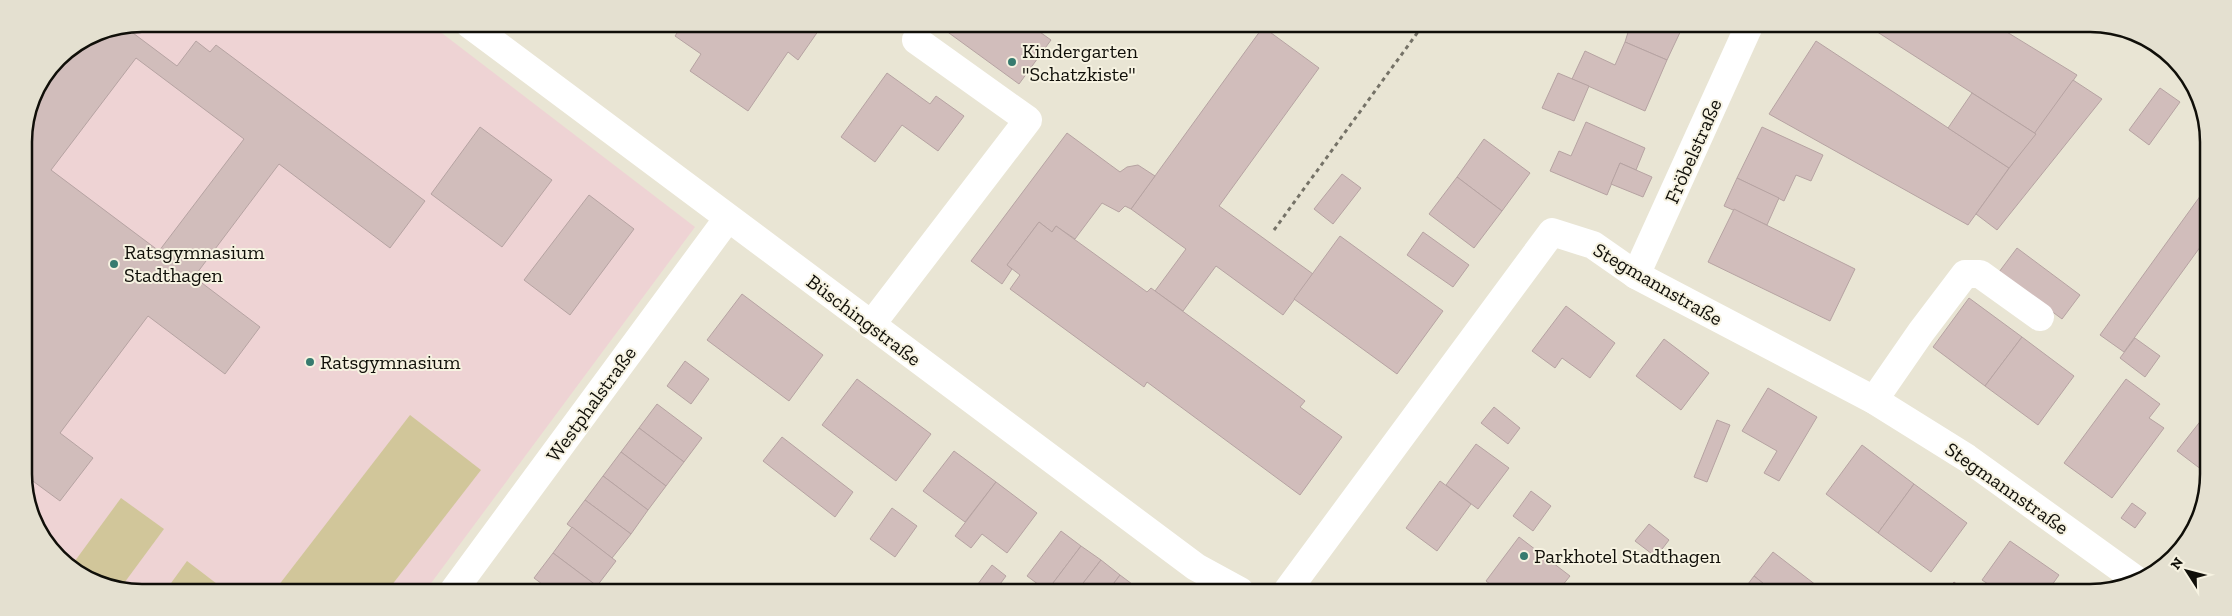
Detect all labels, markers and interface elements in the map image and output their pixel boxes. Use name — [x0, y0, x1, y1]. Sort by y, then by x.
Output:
place label: Kindergarten "Schatzkiste" — [1022, 39, 1139, 86]
marker: Kindergarten "Schatzkiste" — [1006, 56, 1018, 68]
street label: Fröbelstraße — [1659, 95, 1727, 207]
street label: Stegmannstraße — [1589, 237, 1727, 331]
place label: Ratsgymnasium Stadthagen — [124, 240, 265, 287]
marker: Ratsgymnasium Stadthagen — [108, 258, 120, 270]
street label: Büschingstraße — [802, 269, 926, 371]
street label: Westphalstraße — [541, 341, 641, 467]
place label: Ratsgymnasium — [320, 350, 461, 374]
marker: Ratsgymnasium — [304, 356, 316, 368]
street label: Stegmannstraße — [1941, 437, 2073, 539]
place label: Parkhotel Stadthagen — [1534, 544, 1721, 568]
north arrow — [2162, 546, 2212, 596]
marker: Parkhotel Stadthagen — [1518, 550, 1530, 562]
text: N — [2167, 554, 2187, 573]

